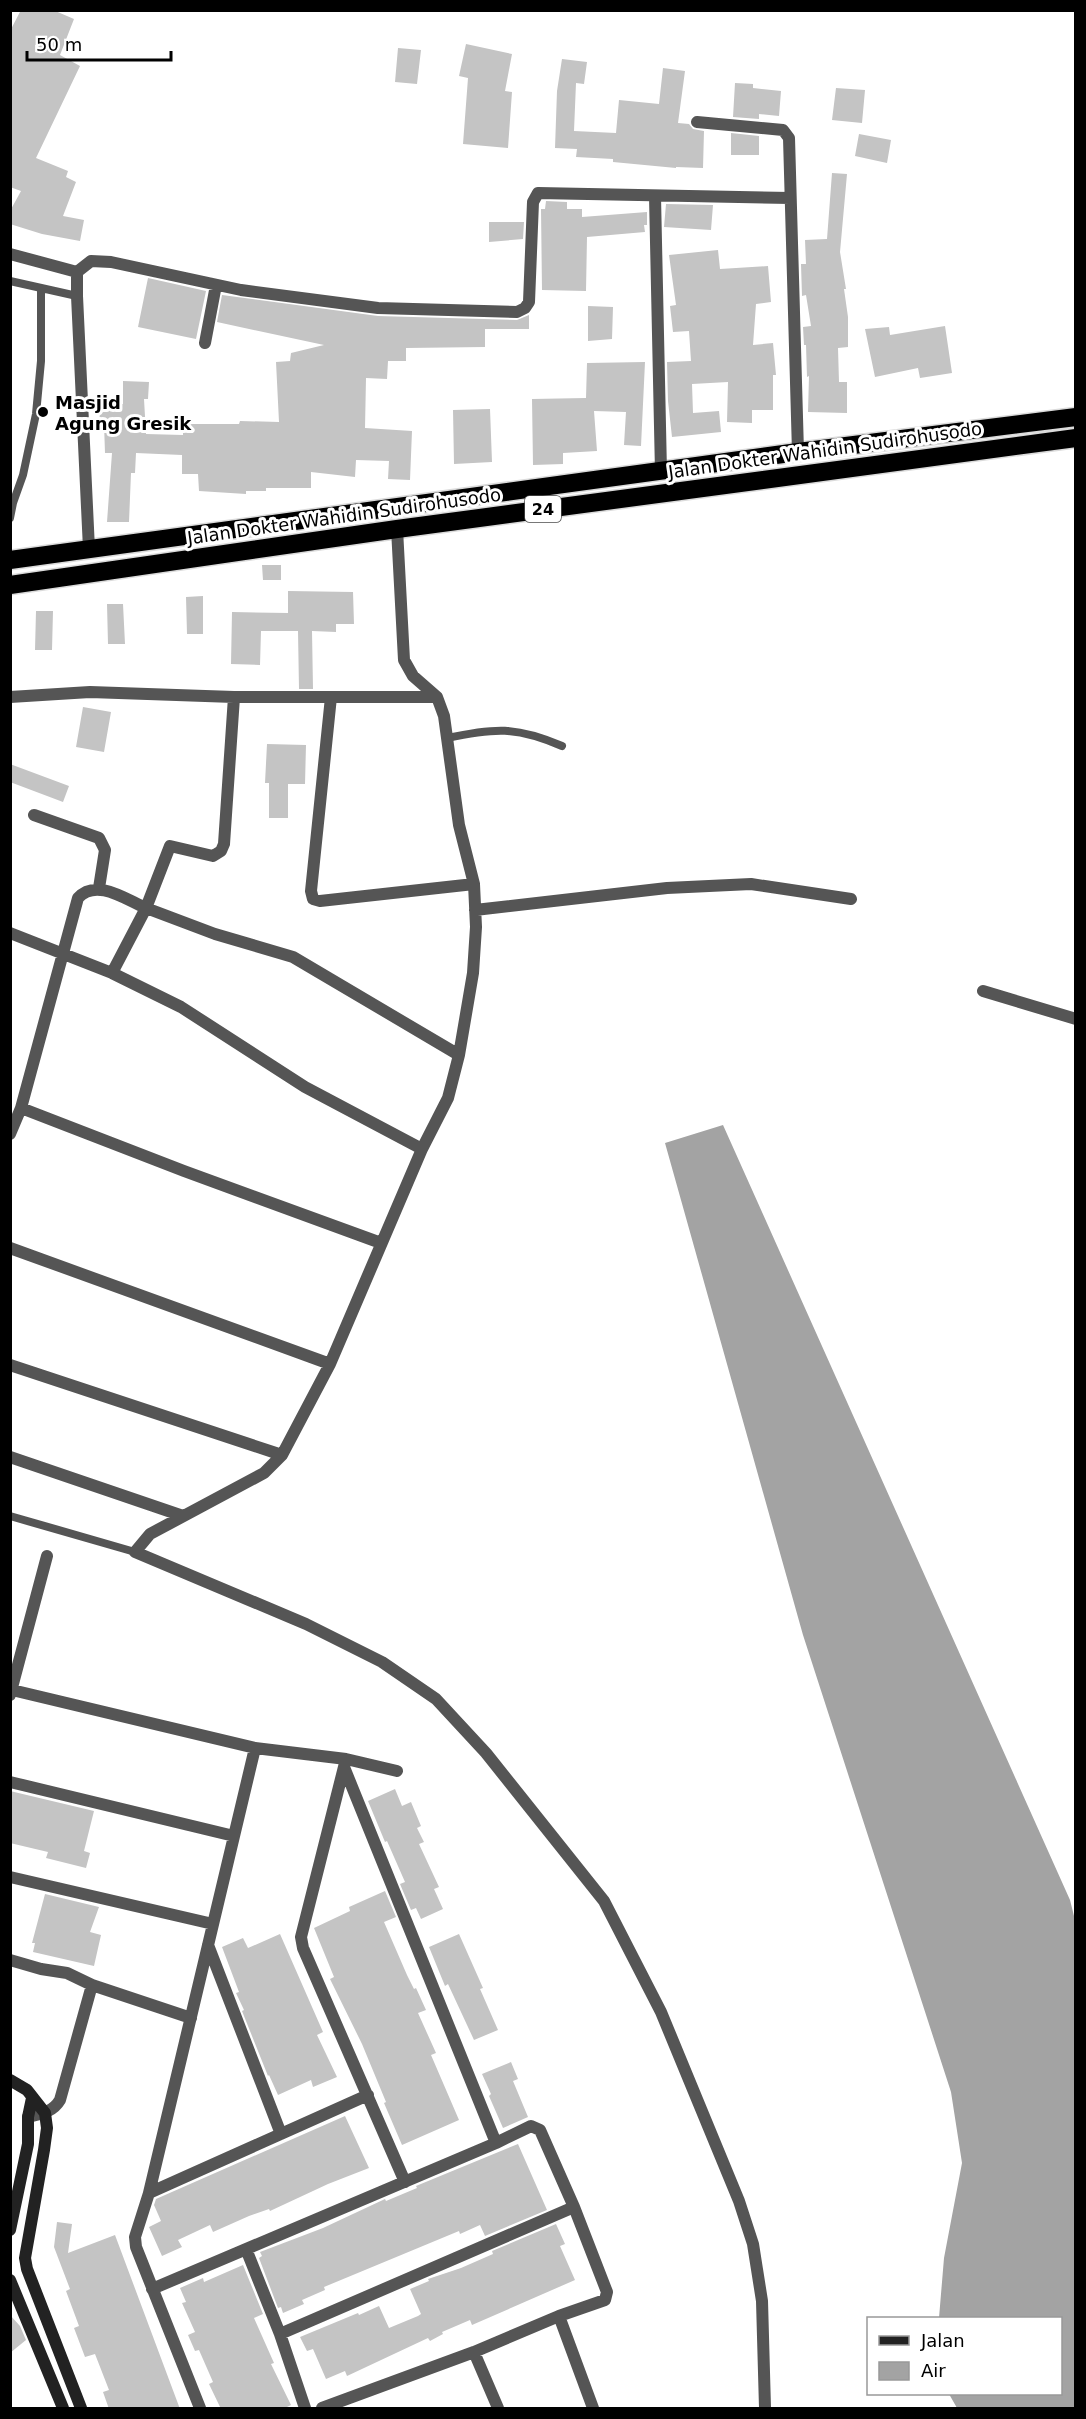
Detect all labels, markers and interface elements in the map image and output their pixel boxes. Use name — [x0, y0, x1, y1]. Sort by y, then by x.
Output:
scale bar — [27, 24, 171, 62]
text: 50 m — [36, 34, 82, 55]
place label: Masjid Agung Gresik — [55, 392, 192, 434]
marker: Masjid Agung Gresik — [36, 405, 50, 419]
street label: Jalan Dokter Wahidin Sudirohusodo — [666, 418, 983, 483]
street label: Jalan Dokter Wahidin Sudirohusodo — [185, 484, 502, 549]
road number: 24 — [525, 496, 561, 522]
legend — [867, 2317, 1062, 2395]
text: Jalan — [920, 2330, 965, 2351]
text: Air — [921, 2360, 946, 2381]

